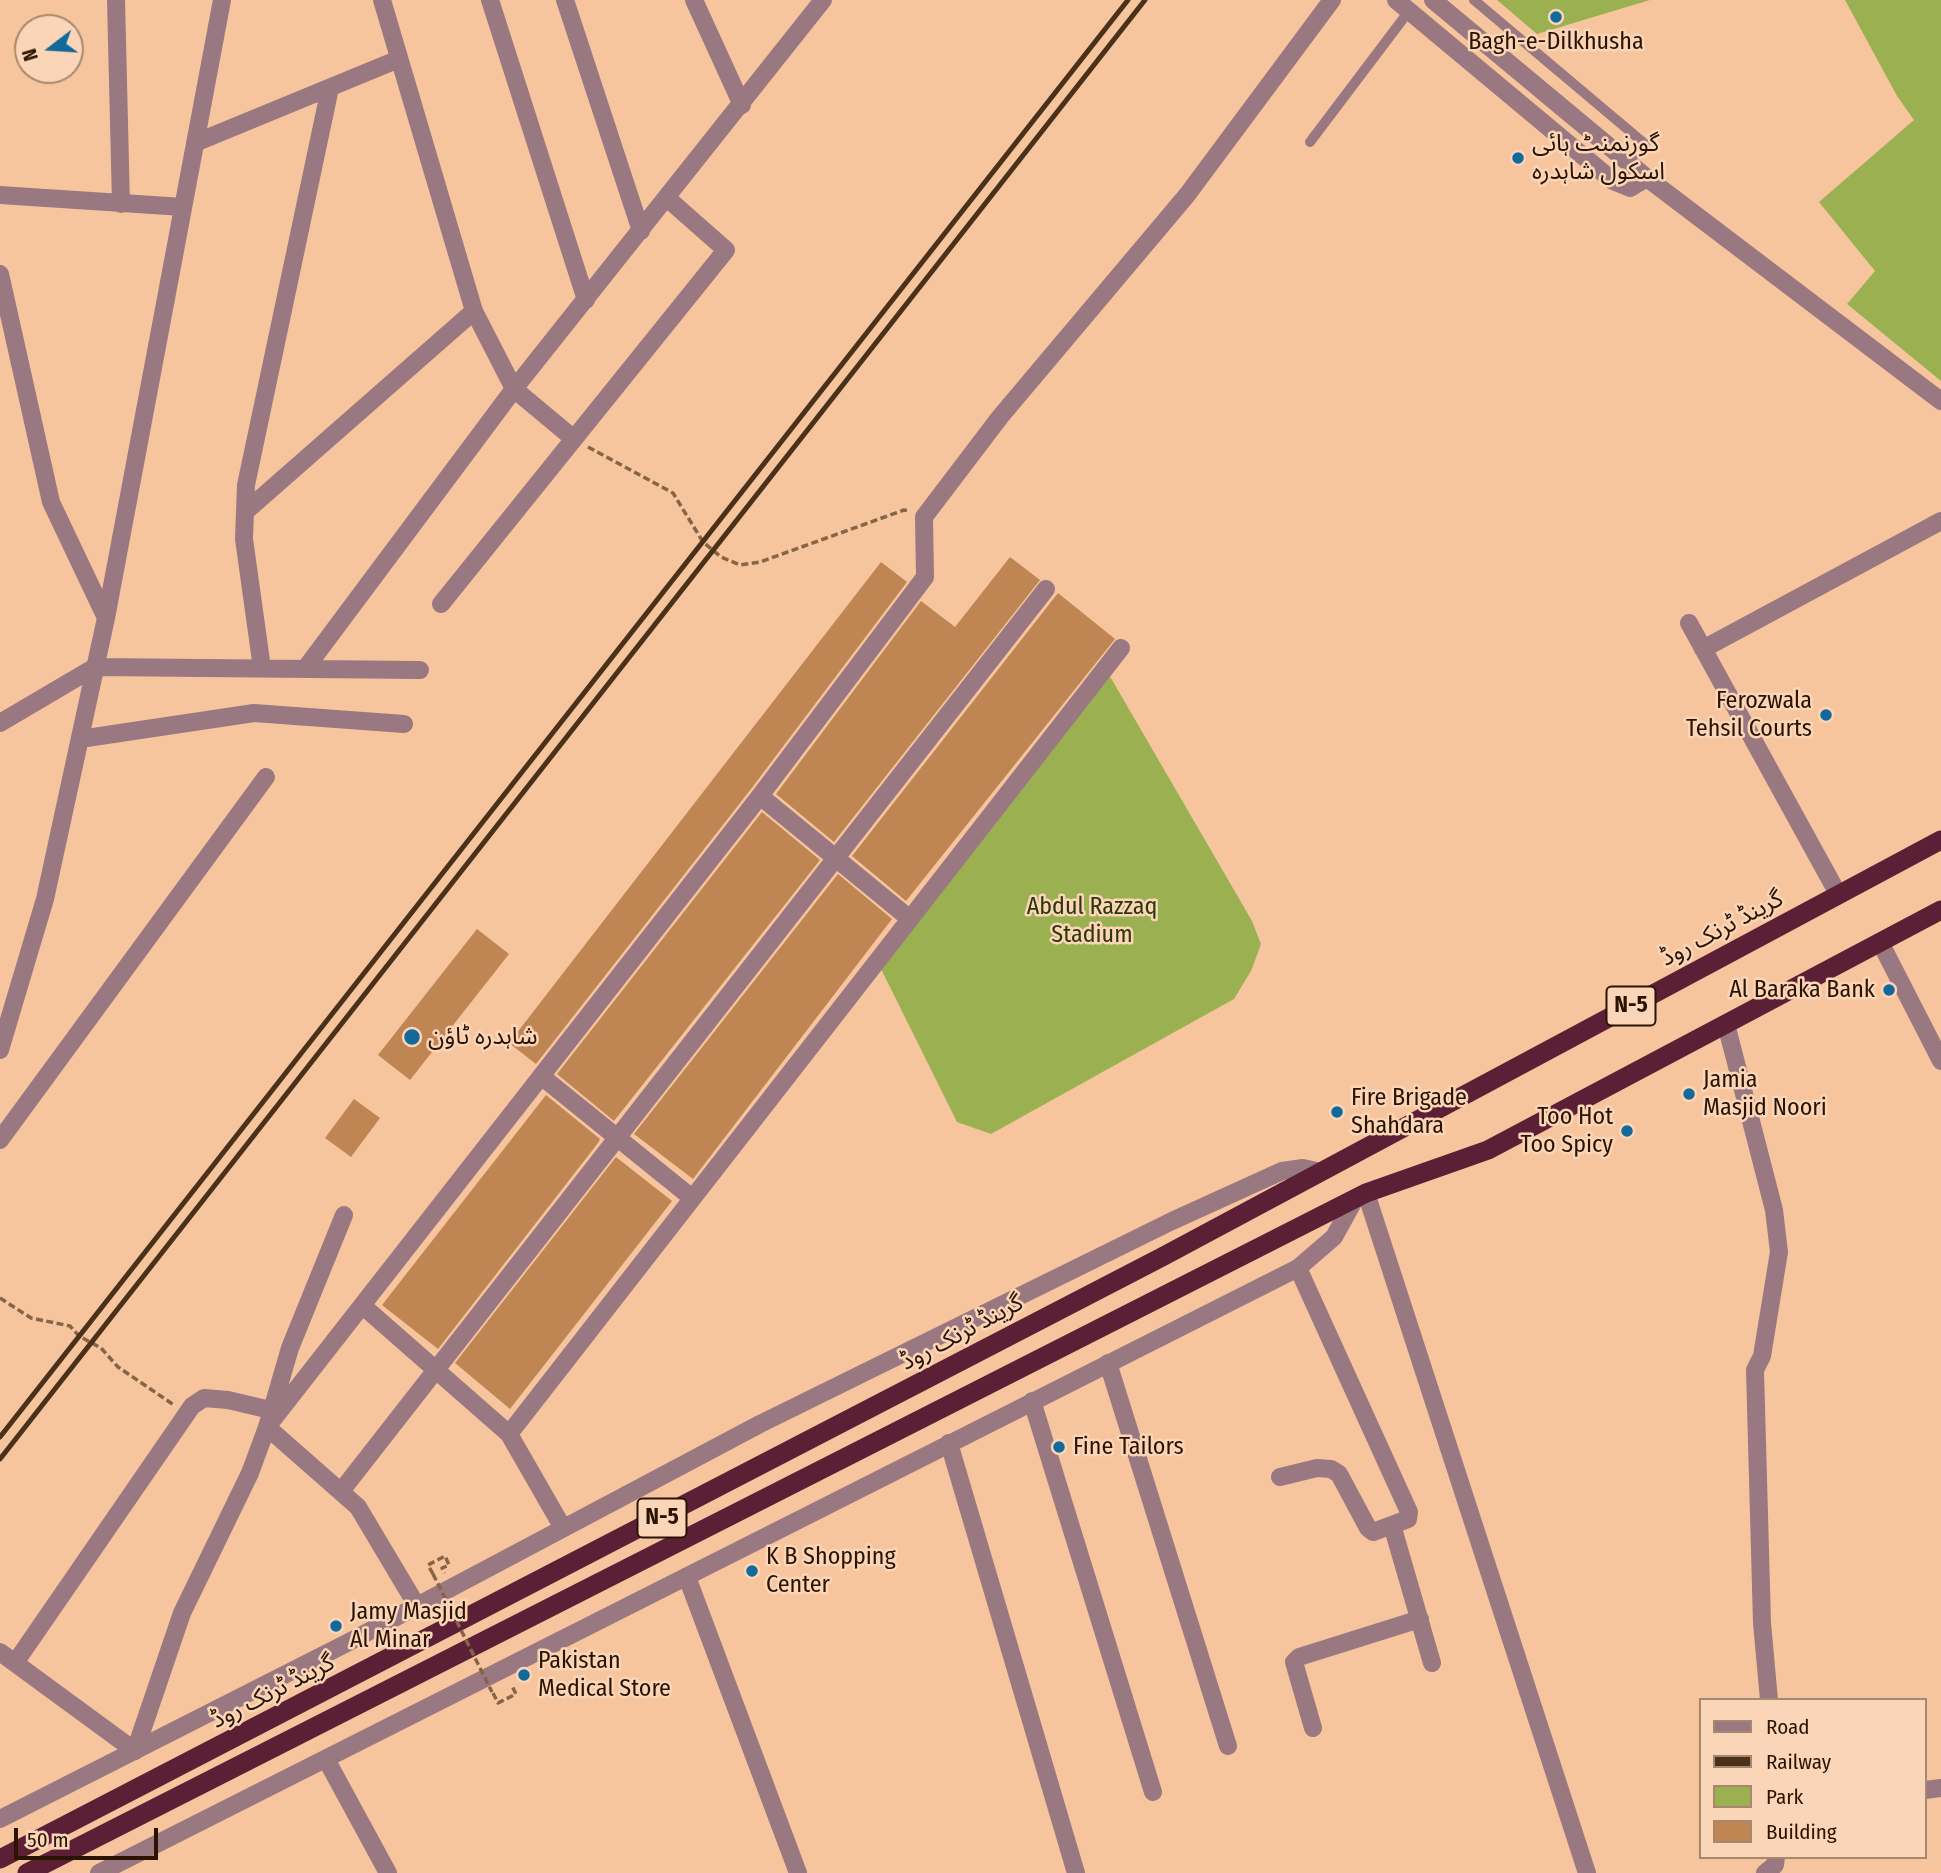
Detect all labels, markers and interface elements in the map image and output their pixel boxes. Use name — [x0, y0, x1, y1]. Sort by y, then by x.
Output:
marker: Bagh-e-Dilkhusha — [1548, 9, 1564, 25]
north arrow — [14, 14, 84, 84]
place label: Bagh-e-Dilkhusha — [1468, 28, 1644, 56]
text: N — [18, 46, 43, 64]
place label: گورنمنٹ ہائی اسکول شاہدرہ — [1532, 130, 1665, 186]
marker: گورنمنٹ ہائی اسکول شاہدرہ — [1510, 150, 1526, 166]
place label: Ferozwala Tehsil Courts — [1686, 687, 1812, 743]
marker: Ferozwala Tehsil Courts — [1818, 707, 1834, 723]
street label: گرینڈ ٹرنک روڈ — [1656, 885, 1788, 973]
park label: Abdul Razzaq Stadium — [1027, 893, 1157, 949]
place label: Al Baraka Bank — [1729, 976, 1875, 1004]
marker: Al Baraka Bank — [1881, 982, 1897, 998]
road number: N-5 — [1606, 987, 1656, 1026]
place label: شاہدرہ ٹاؤن — [428, 1023, 538, 1051]
marker: شاہدرہ ٹاؤن — [402, 1027, 422, 1047]
place label: Jamia Masjid Noori — [1703, 1066, 1827, 1122]
place label: Fire Brigade Shahdara — [1351, 1084, 1467, 1140]
marker: Jamia Masjid Noori — [1681, 1086, 1697, 1102]
place label: Too Hot Too Spicy — [1521, 1103, 1613, 1159]
marker: Fire Brigade Shahdara — [1329, 1104, 1345, 1120]
marker: Too Hot Too Spicy — [1619, 1123, 1635, 1139]
street label: گرینڈ ٹرنک روڈ — [896, 1289, 1028, 1377]
place label: Fine Tailors — [1073, 1433, 1184, 1461]
marker: Fine Tailors — [1051, 1439, 1067, 1455]
road number: N-5 — [638, 1498, 686, 1538]
place label: K B Shopping Center — [766, 1543, 896, 1599]
marker: K B Shopping Center — [744, 1563, 760, 1579]
place label: Jamy Masjid Al Minar — [350, 1598, 467, 1654]
marker: Jamy Masjid Al Minar — [328, 1618, 344, 1634]
place label: Pakistan Medical Store — [538, 1647, 671, 1703]
street label: گرینڈ ٹرنک روڈ — [206, 1649, 340, 1735]
marker: Pakistan Medical Store — [516, 1667, 532, 1683]
legend — [1700, 1698, 1927, 1859]
text: Road — [1766, 1714, 1810, 1740]
text: Railway — [1766, 1749, 1831, 1775]
text: Park — [1766, 1784, 1803, 1810]
scale bar — [18, 1814, 161, 1858]
text: Building — [1766, 1819, 1837, 1845]
text: 50 m — [27, 1827, 69, 1853]

